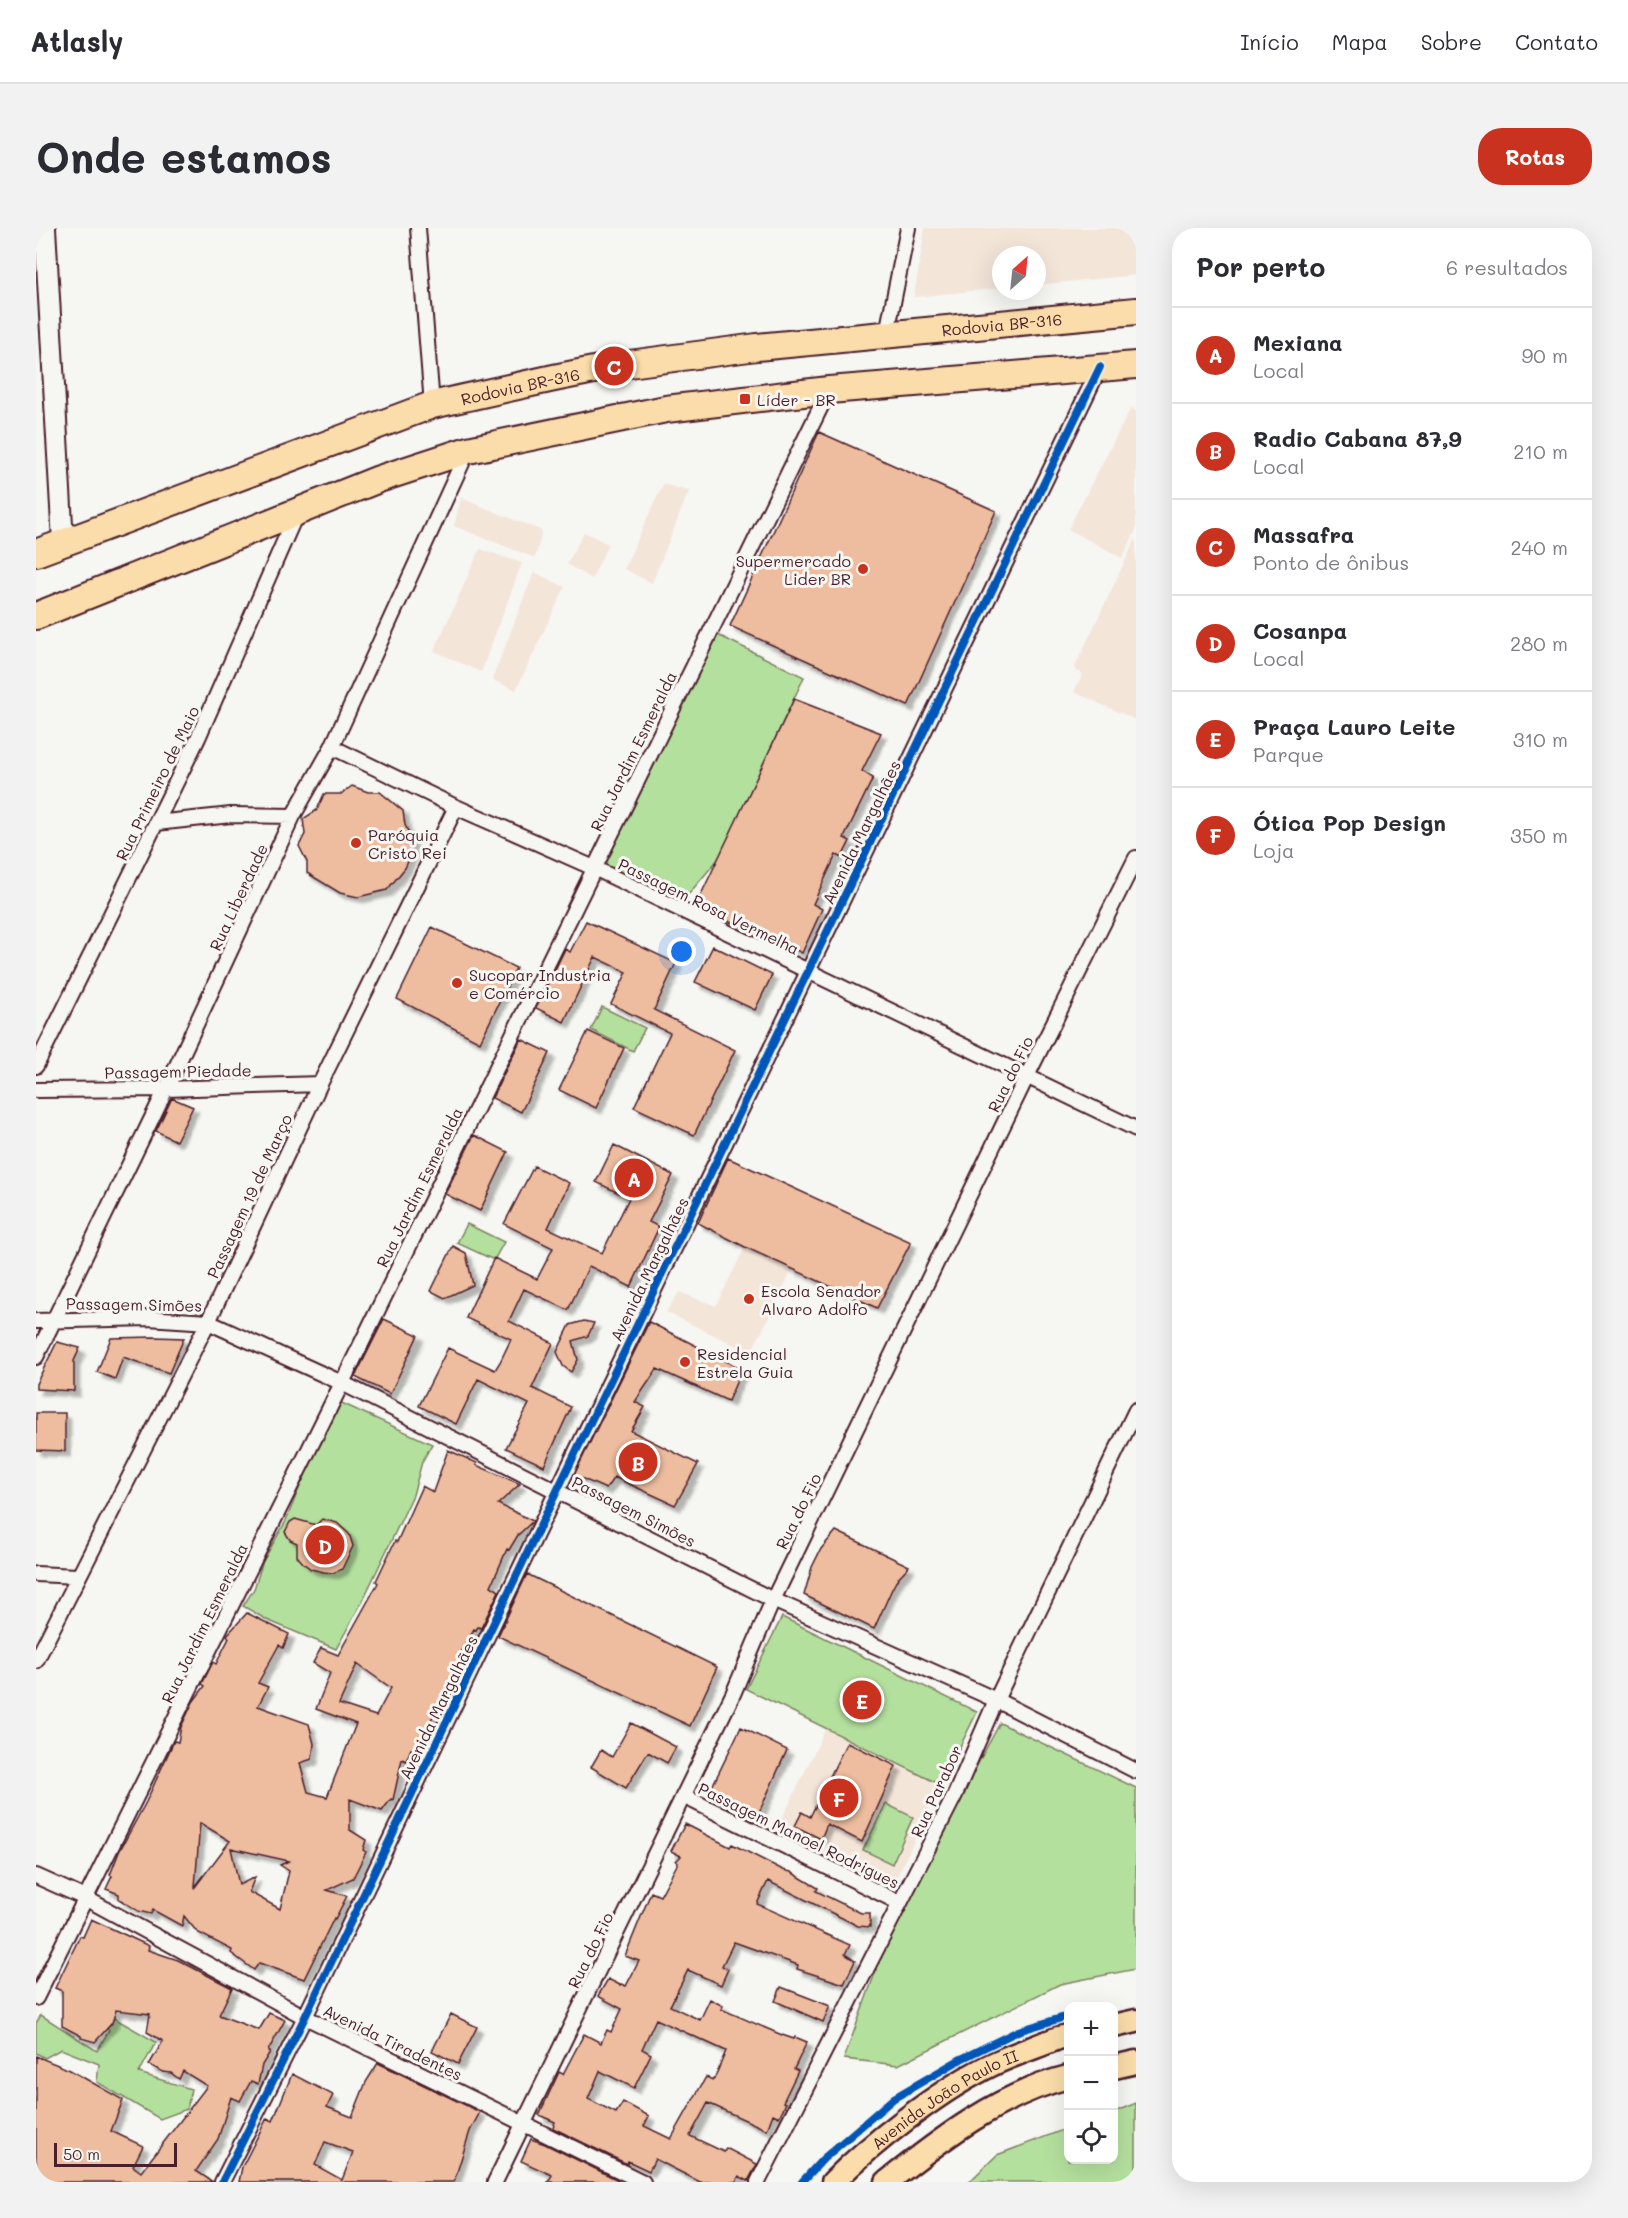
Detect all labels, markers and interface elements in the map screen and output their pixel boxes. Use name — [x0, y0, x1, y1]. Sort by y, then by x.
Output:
text: Atlasly — [30, 23, 124, 59]
text: Início — [1240, 28, 1299, 55]
text: Mapa — [1332, 28, 1388, 55]
text: Sobre — [1421, 28, 1482, 55]
text: Contato — [1515, 28, 1598, 55]
button: Rotas — [1478, 128, 1592, 185]
text: Onde estamos — [36, 129, 332, 184]
north arrow — [992, 246, 1046, 300]
text: Por perto — [1196, 250, 1325, 284]
text: 6 resultados — [1446, 254, 1568, 280]
street label: Rodovia BR-316 — [940, 308, 1063, 340]
text: Mexiana — [1253, 328, 1343, 357]
text: A — [1209, 342, 1222, 368]
text: 90 m — [1522, 342, 1568, 368]
pin: C — [594, 344, 634, 388]
text: Local — [1253, 357, 1305, 383]
street label: Rodovia BR-316 — [459, 363, 581, 409]
place label: Líder - BR — [757, 389, 836, 410]
marker: Líder - BR — [738, 392, 752, 406]
text: Radio Cabana 87,9 — [1253, 424, 1462, 453]
text: B — [1209, 438, 1222, 464]
text: 210 m — [1513, 438, 1568, 464]
text: Local — [1253, 453, 1305, 479]
text: Massafra — [1253, 520, 1354, 549]
text: C — [1208, 534, 1223, 560]
text: 240 m — [1510, 534, 1568, 560]
text: Ponto de ônibus — [1253, 549, 1409, 575]
place label: Supermercado Lider BR — [736, 550, 851, 589]
marker: Supermercado Lider BR — [856, 562, 870, 576]
text: Cosanpa — [1253, 616, 1347, 645]
text: D — [1208, 630, 1223, 656]
text: 280 m — [1510, 630, 1568, 656]
text: Local — [1253, 645, 1305, 671]
street label: Rua Jardim Esmeralda — [585, 667, 681, 834]
street label: Rua Primeiro de Maio — [110, 702, 204, 864]
text: Praça Lauro Leite — [1253, 712, 1455, 741]
text: E — [1209, 726, 1222, 752]
text: 310 m — [1513, 726, 1568, 752]
text: Parque — [1253, 741, 1324, 767]
street label: Avenida Margalhães — [817, 757, 905, 907]
text: Ótica Pop Design — [1253, 808, 1446, 837]
text: F — [1209, 822, 1222, 848]
text: 350 m — [1510, 822, 1568, 848]
place label: Paróquia Cristo Rei — [368, 824, 447, 863]
marker: Paróquia Cristo Rei — [349, 836, 363, 850]
text: Loja — [1253, 837, 1295, 863]
street label: Rua Liberdade — [204, 840, 272, 954]
street label: Passagem Rosa Vermelha — [615, 853, 803, 959]
your location — [667, 937, 696, 966]
place label: Sucopar Industria e Comércio — [469, 964, 611, 1003]
marker: Sucopar Industria e Comércio — [450, 976, 464, 990]
street label: Rua do Fio — [983, 1032, 1037, 1116]
street label: Passagem Piedade — [104, 1059, 252, 1083]
street label: Rua Jardim Esmeralda — [371, 1103, 467, 1270]
street label: Passagem 19 de Março — [202, 1111, 296, 1281]
pin: A — [614, 1156, 654, 1200]
street label: Avenida Margalhães — [605, 1194, 693, 1344]
place label: Escola Senador Alvaro Adolfo — [761, 1280, 881, 1319]
street label: Passagem Simões — [66, 1292, 202, 1316]
marker: Escola Senador Alvaro Adolfo — [742, 1292, 756, 1306]
place label: Residencial Estrela Guia — [697, 1343, 794, 1382]
marker: Residencial Estrela Guia — [678, 1355, 692, 1369]
pin: B — [618, 1440, 658, 1484]
street label: Rua do Fio — [771, 1469, 825, 1553]
street label: Passagem Simões — [569, 1471, 699, 1551]
pin: D — [306, 1522, 344, 1568]
street label: Rua Jardim Esmeralda — [156, 1539, 252, 1706]
street label: Avenida Margalhães — [394, 1632, 482, 1782]
pin: E — [842, 1678, 882, 1722]
street label: Rua Parabor — [905, 1741, 967, 1841]
pin: F — [820, 1776, 858, 1820]
street label: Passagem Manoel Rodrigues — [695, 1777, 903, 1893]
street label: Rua do Fio — [563, 1908, 617, 1992]
street label: Avenida Tiradentes — [320, 1999, 466, 2085]
map controls — [1064, 2002, 1118, 2164]
button: + — [1064, 2002, 1118, 2056]
street label: Avenida João Paulo II — [866, 2044, 1021, 2153]
button: − — [1064, 2056, 1118, 2110]
button: locate — [1064, 2110, 1118, 2164]
scale bar — [54, 2140, 177, 2168]
text: 50 m — [63, 2143, 100, 2164]

